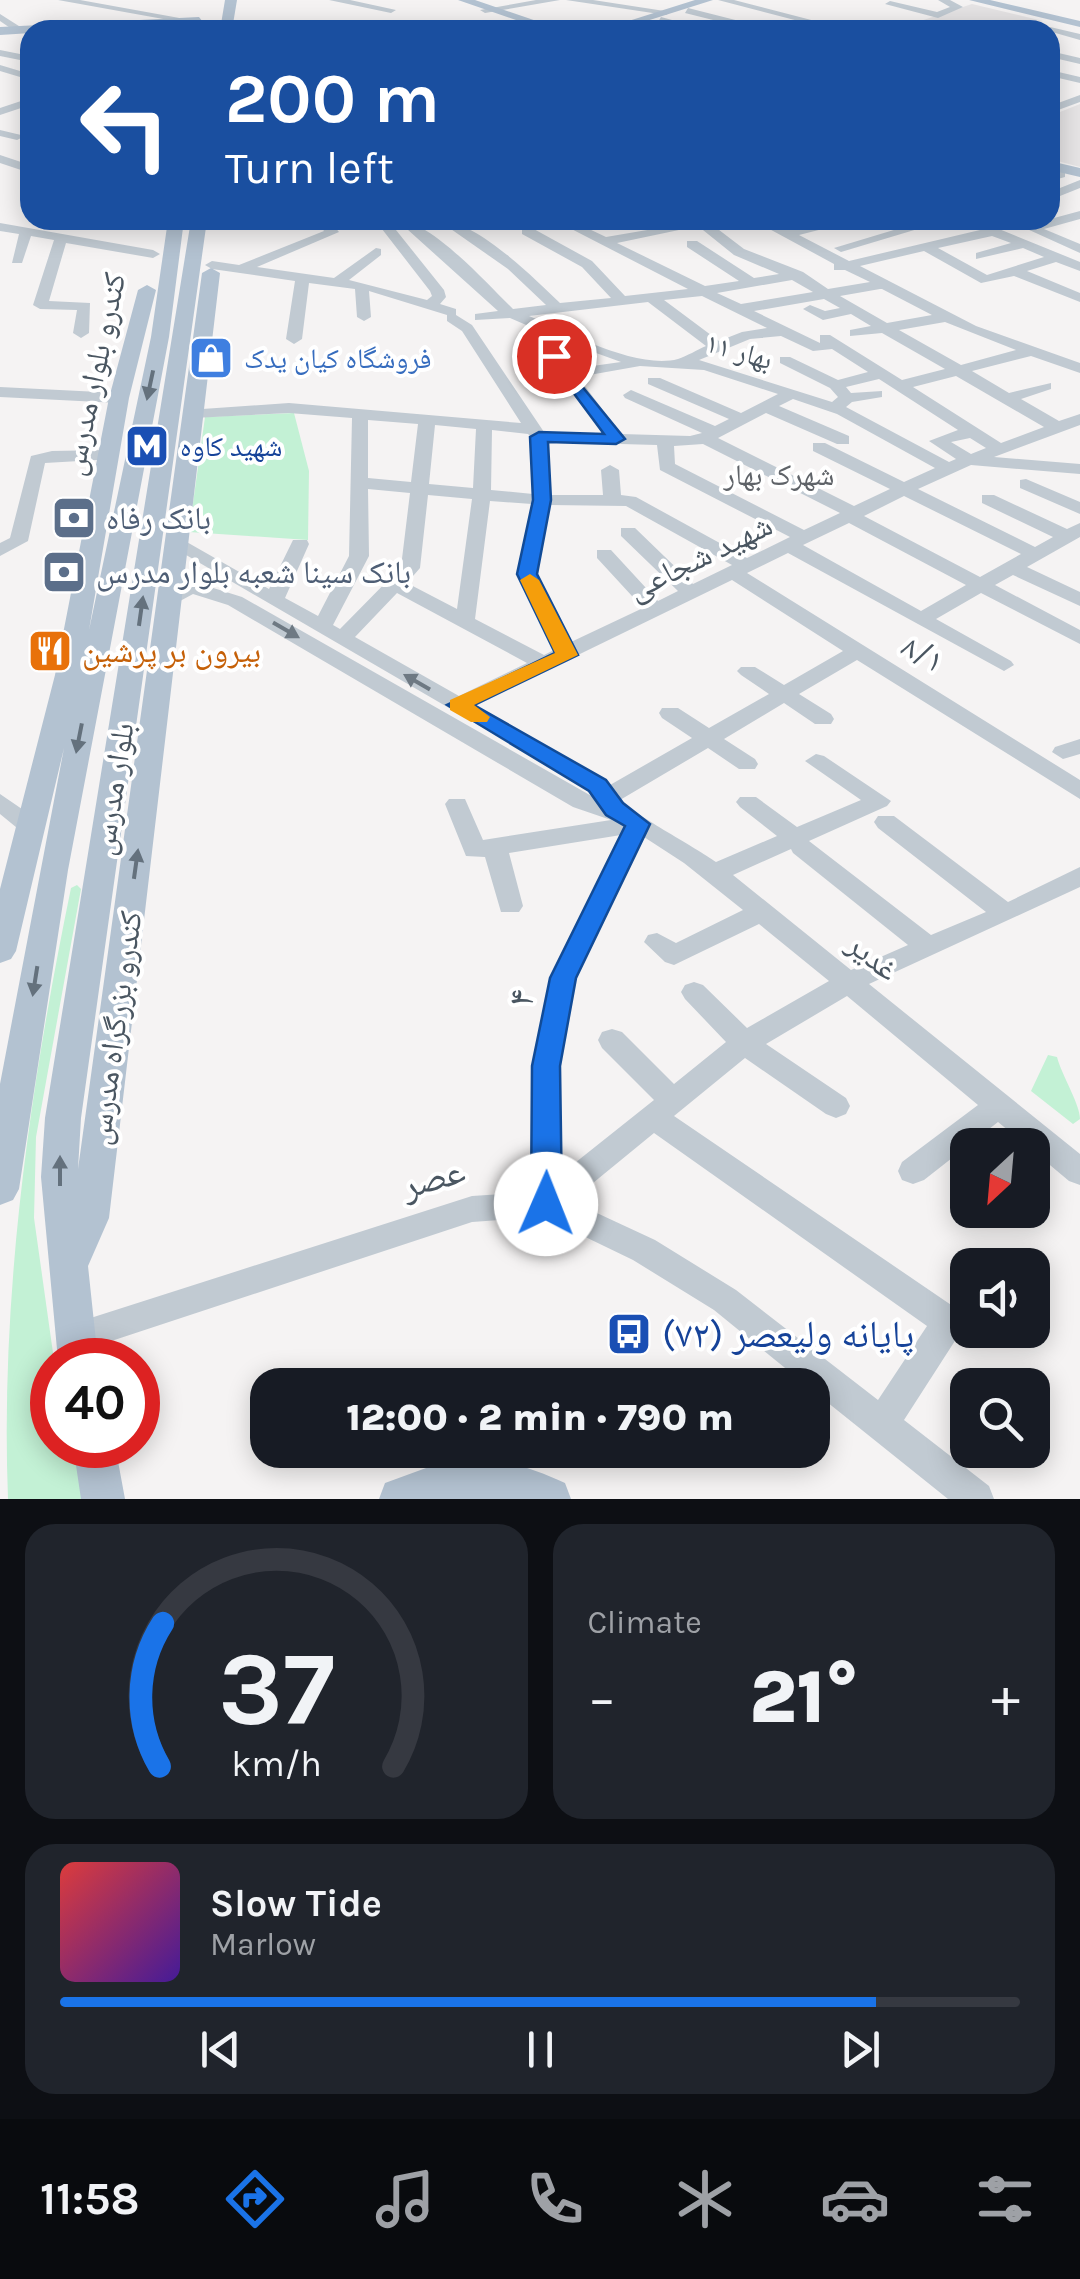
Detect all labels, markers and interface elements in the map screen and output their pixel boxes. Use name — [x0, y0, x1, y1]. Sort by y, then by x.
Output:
text: 200 m — [225, 58, 440, 140]
icon: left — [60, 60, 190, 190]
text: Turn left — [225, 142, 394, 194]
street label: کندرو بلوار مدرس — [54, 269, 135, 479]
pin — [512, 314, 597, 399]
street label: بهار ۱۱ — [702, 326, 776, 376]
icon: arrive — [527, 329, 582, 384]
shop icon: فروشگاه کیان یدک — [188, 335, 234, 381]
place label: فروشگاه کیان یدک — [244, 342, 432, 375]
one-way arrow — [141, 370, 157, 401]
metro station icon: شهید کاوه — [124, 423, 170, 469]
place label: شهید کاوه — [180, 430, 282, 463]
district label: شهرک بهار — [723, 457, 834, 493]
bank icon: بانک رفاه — [51, 495, 97, 541]
place label: بانک رفاه — [106, 500, 211, 537]
street label: شهید شجاعی — [622, 506, 779, 609]
bank icon: بانک سینا شعبه بلوار مدرس — [41, 549, 87, 595]
place label: بانک سینا شعبه بلوار مدرس — [96, 554, 411, 592]
one-way arrow — [133, 595, 149, 627]
one-way arrow — [272, 621, 300, 638]
restaurant icon: بیرون بر پرشین — [27, 628, 73, 674]
street label: ۸/۱ — [895, 628, 951, 680]
place label: بیرون بر پرشین — [82, 633, 261, 671]
one-way arrow — [403, 673, 431, 691]
street label: بلوار مدرس — [84, 720, 143, 858]
one-way arrow — [71, 723, 87, 754]
one-way arrow — [129, 847, 145, 879]
street label: کندرو بزرگراه مدرس — [80, 909, 151, 1147]
street label: غدیر — [839, 925, 906, 989]
one-way arrow — [27, 966, 42, 998]
street label: ۴ — [497, 985, 545, 1011]
north arrow — [950, 1128, 1050, 1228]
map controls — [950, 1128, 1050, 1468]
street label: عصر — [395, 1148, 470, 1209]
position arrow — [494, 1152, 598, 1256]
one-way arrow — [53, 1155, 69, 1187]
button: sound — [950, 1248, 1050, 1348]
bus stop icon: پایانه ولیعصر (۷۲) — [606, 1311, 652, 1357]
place label: پایانه ولیعصر (۷۲) — [662, 1312, 914, 1357]
speed limit sign: 40 — [30, 1338, 160, 1468]
button: search — [950, 1368, 1050, 1468]
text: 12:00 · 2 min · 790 m — [346, 1395, 734, 1440]
text: Climate — [588, 1604, 702, 1641]
text: 37 — [218, 1629, 334, 1750]
text: 21° — [749, 1653, 858, 1741]
text: − — [588, 1666, 616, 1730]
text: + — [991, 1666, 1020, 1730]
text: km/h — [231, 1743, 322, 1785]
text: Slow Tide — [210, 1881, 382, 1926]
text: Marlow — [210, 1926, 316, 1963]
icon: previous — [193, 2022, 248, 2077]
icon: pause — [513, 2022, 568, 2077]
icon: next — [833, 2022, 888, 2077]
icon: directions — [220, 2164, 290, 2234]
icon: music — [370, 2164, 440, 2234]
icon: phone — [520, 2164, 590, 2234]
icon: climate — [670, 2164, 740, 2234]
icon: car — [820, 2164, 890, 2234]
icon: filters — [970, 2164, 1040, 2234]
text: 11:58 — [40, 2173, 140, 2225]

